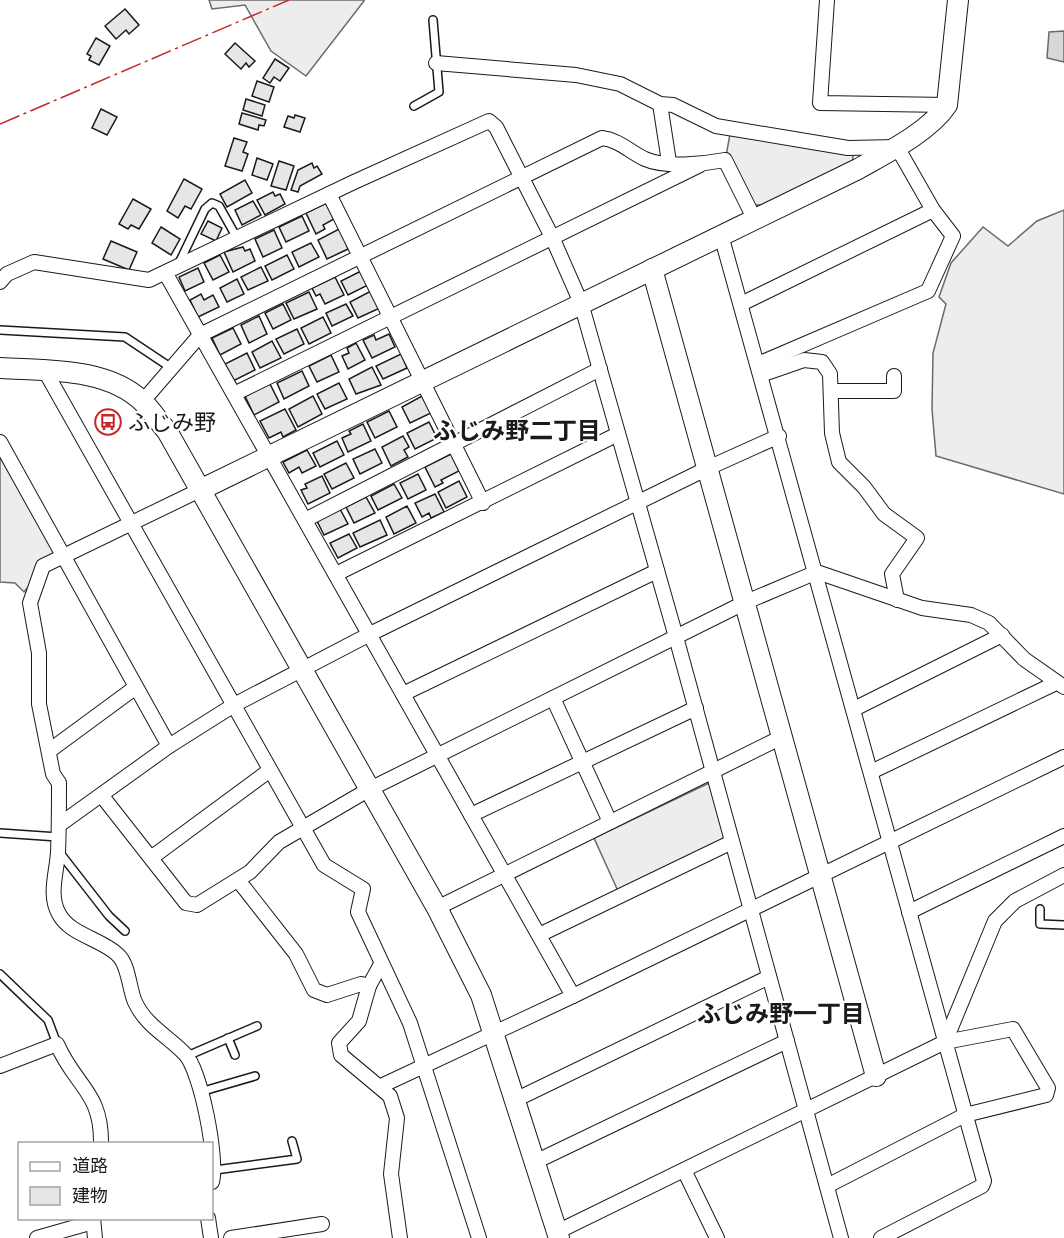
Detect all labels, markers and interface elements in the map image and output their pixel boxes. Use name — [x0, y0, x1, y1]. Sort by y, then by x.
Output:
bus stop icon: ふじみ野 — [93, 407, 123, 437]
place label: ふじみ野 — [128, 410, 216, 436]
district label: ふじみ野二丁目 — [433, 417, 601, 445]
district label: ふじみ野一丁目 — [697, 1000, 865, 1028]
legend — [18, 1142, 213, 1220]
text: 道路 — [72, 1155, 108, 1177]
text: 建物 — [72, 1185, 108, 1207]

